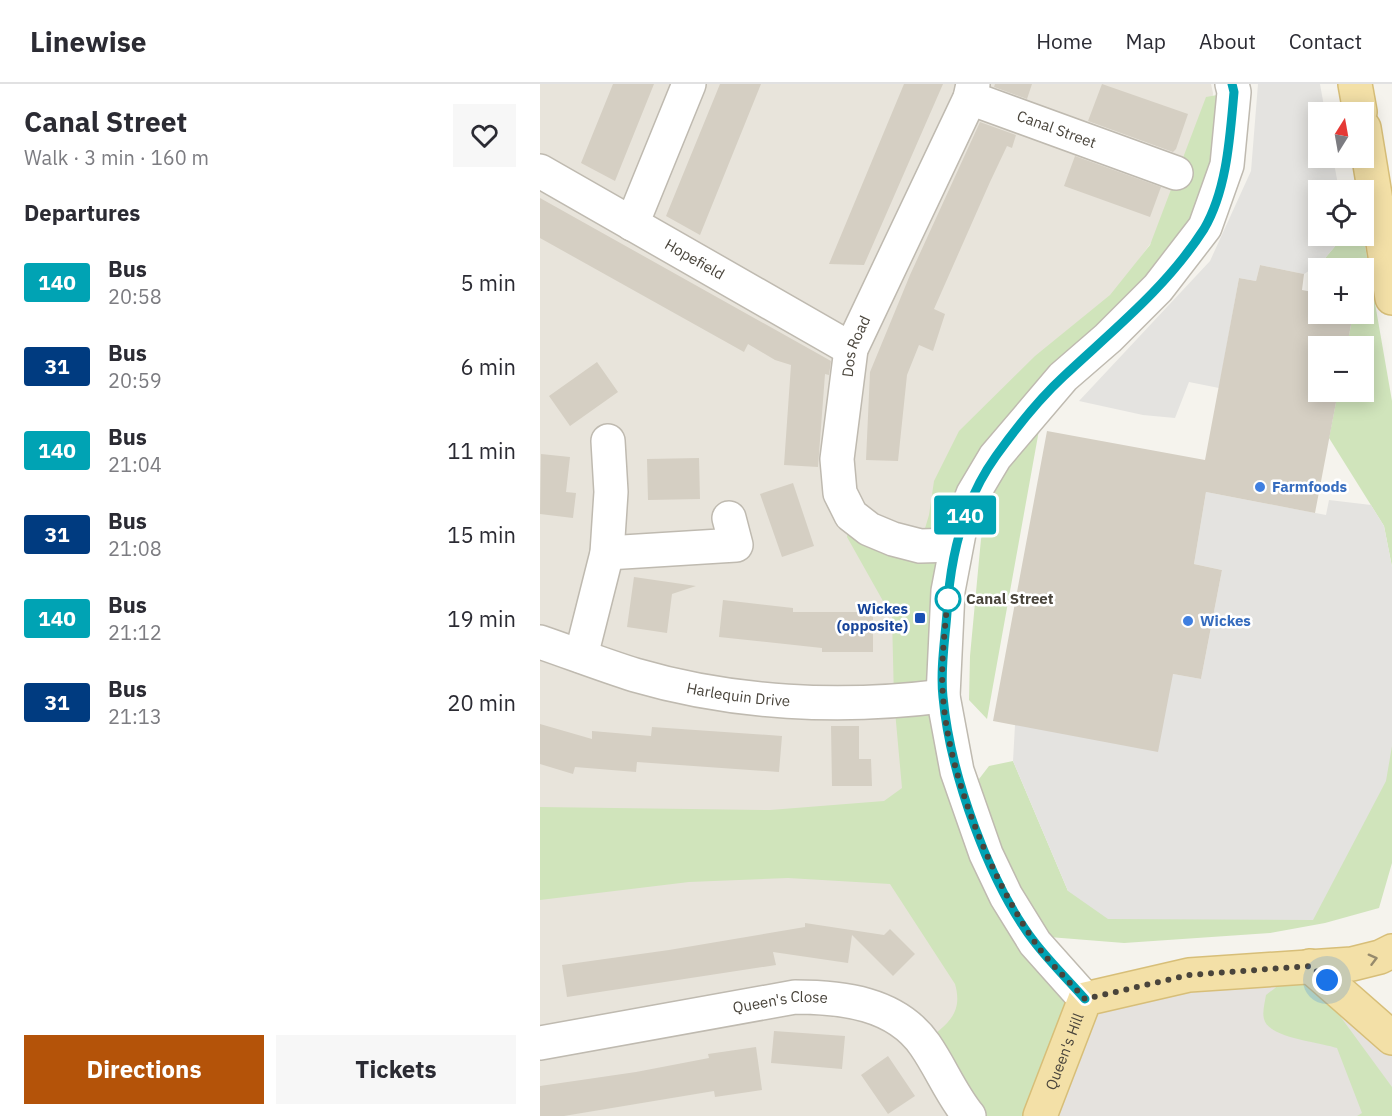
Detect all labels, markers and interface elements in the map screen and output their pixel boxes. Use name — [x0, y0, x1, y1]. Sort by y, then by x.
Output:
text: Linewise — [30, 23, 147, 60]
text: Home — [1036, 27, 1093, 55]
text: Map — [1126, 27, 1166, 55]
text: About — [1199, 27, 1256, 55]
text: Contact — [1289, 27, 1362, 55]
north arrow — [1308, 102, 1374, 168]
map controls — [1308, 102, 1374, 402]
text: Canal Street — [24, 103, 187, 140]
button: heart — [453, 104, 516, 167]
street label: Canal Street — [1015, 106, 1099, 152]
text: Walk · 3 min · 160 m — [24, 144, 209, 171]
button: locate — [1308, 180, 1374, 246]
text: Departures — [24, 198, 140, 227]
street label: Hopefield — [662, 234, 728, 284]
text: Bus — [108, 254, 147, 283]
button: + — [1308, 258, 1374, 324]
text: 140 — [38, 268, 76, 296]
text: 5 min — [460, 268, 516, 297]
text: 20:58 — [108, 283, 162, 310]
street label: Dos Road — [838, 313, 874, 378]
button: − — [1308, 336, 1374, 402]
text: Bus — [108, 338, 147, 367]
text: 31 — [44, 352, 70, 380]
text: 6 min — [460, 352, 516, 381]
text: 20:59 — [108, 367, 162, 394]
text: Bus — [108, 422, 147, 451]
text: 140 — [38, 436, 76, 464]
text: 11 min — [447, 436, 516, 465]
text: 21:04 — [108, 451, 162, 478]
place label: Farmfoods — [1272, 477, 1348, 496]
marker: Farmfoods — [1253, 480, 1267, 494]
line badge: 140 — [930, 496, 1000, 534]
text: 140 — [946, 501, 984, 529]
text: Bus — [108, 506, 147, 535]
text: 31 — [44, 520, 70, 548]
text: 15 min — [447, 520, 516, 549]
text: 21:08 — [108, 535, 162, 562]
marker: Canal Street — [935, 586, 961, 612]
place label: Canal Street — [966, 589, 1054, 608]
text: Bus — [108, 590, 147, 619]
place label: Wickes (opposite) — [837, 599, 908, 635]
text: 140 — [38, 604, 76, 632]
text: 19 min — [447, 604, 516, 633]
marker: Wickes (opposite) — [913, 611, 927, 625]
place label: Wickes — [1200, 611, 1251, 630]
marker: Wickes — [1181, 614, 1195, 628]
text: 21:12 — [108, 619, 162, 646]
text: Bus — [108, 674, 147, 703]
street label: Harlequin Drive — [685, 678, 791, 710]
text: 31 — [44, 688, 70, 716]
text: 20 min — [447, 688, 516, 717]
text: 21:13 — [108, 703, 162, 730]
one-way arrow — [1367, 953, 1377, 966]
your location — [1312, 965, 1342, 995]
street label: Queen's Close — [731, 987, 828, 1017]
street label: Queen's Hill — [1041, 1010, 1088, 1093]
button: Directions — [24, 1035, 264, 1104]
button: Tickets — [276, 1035, 516, 1104]

